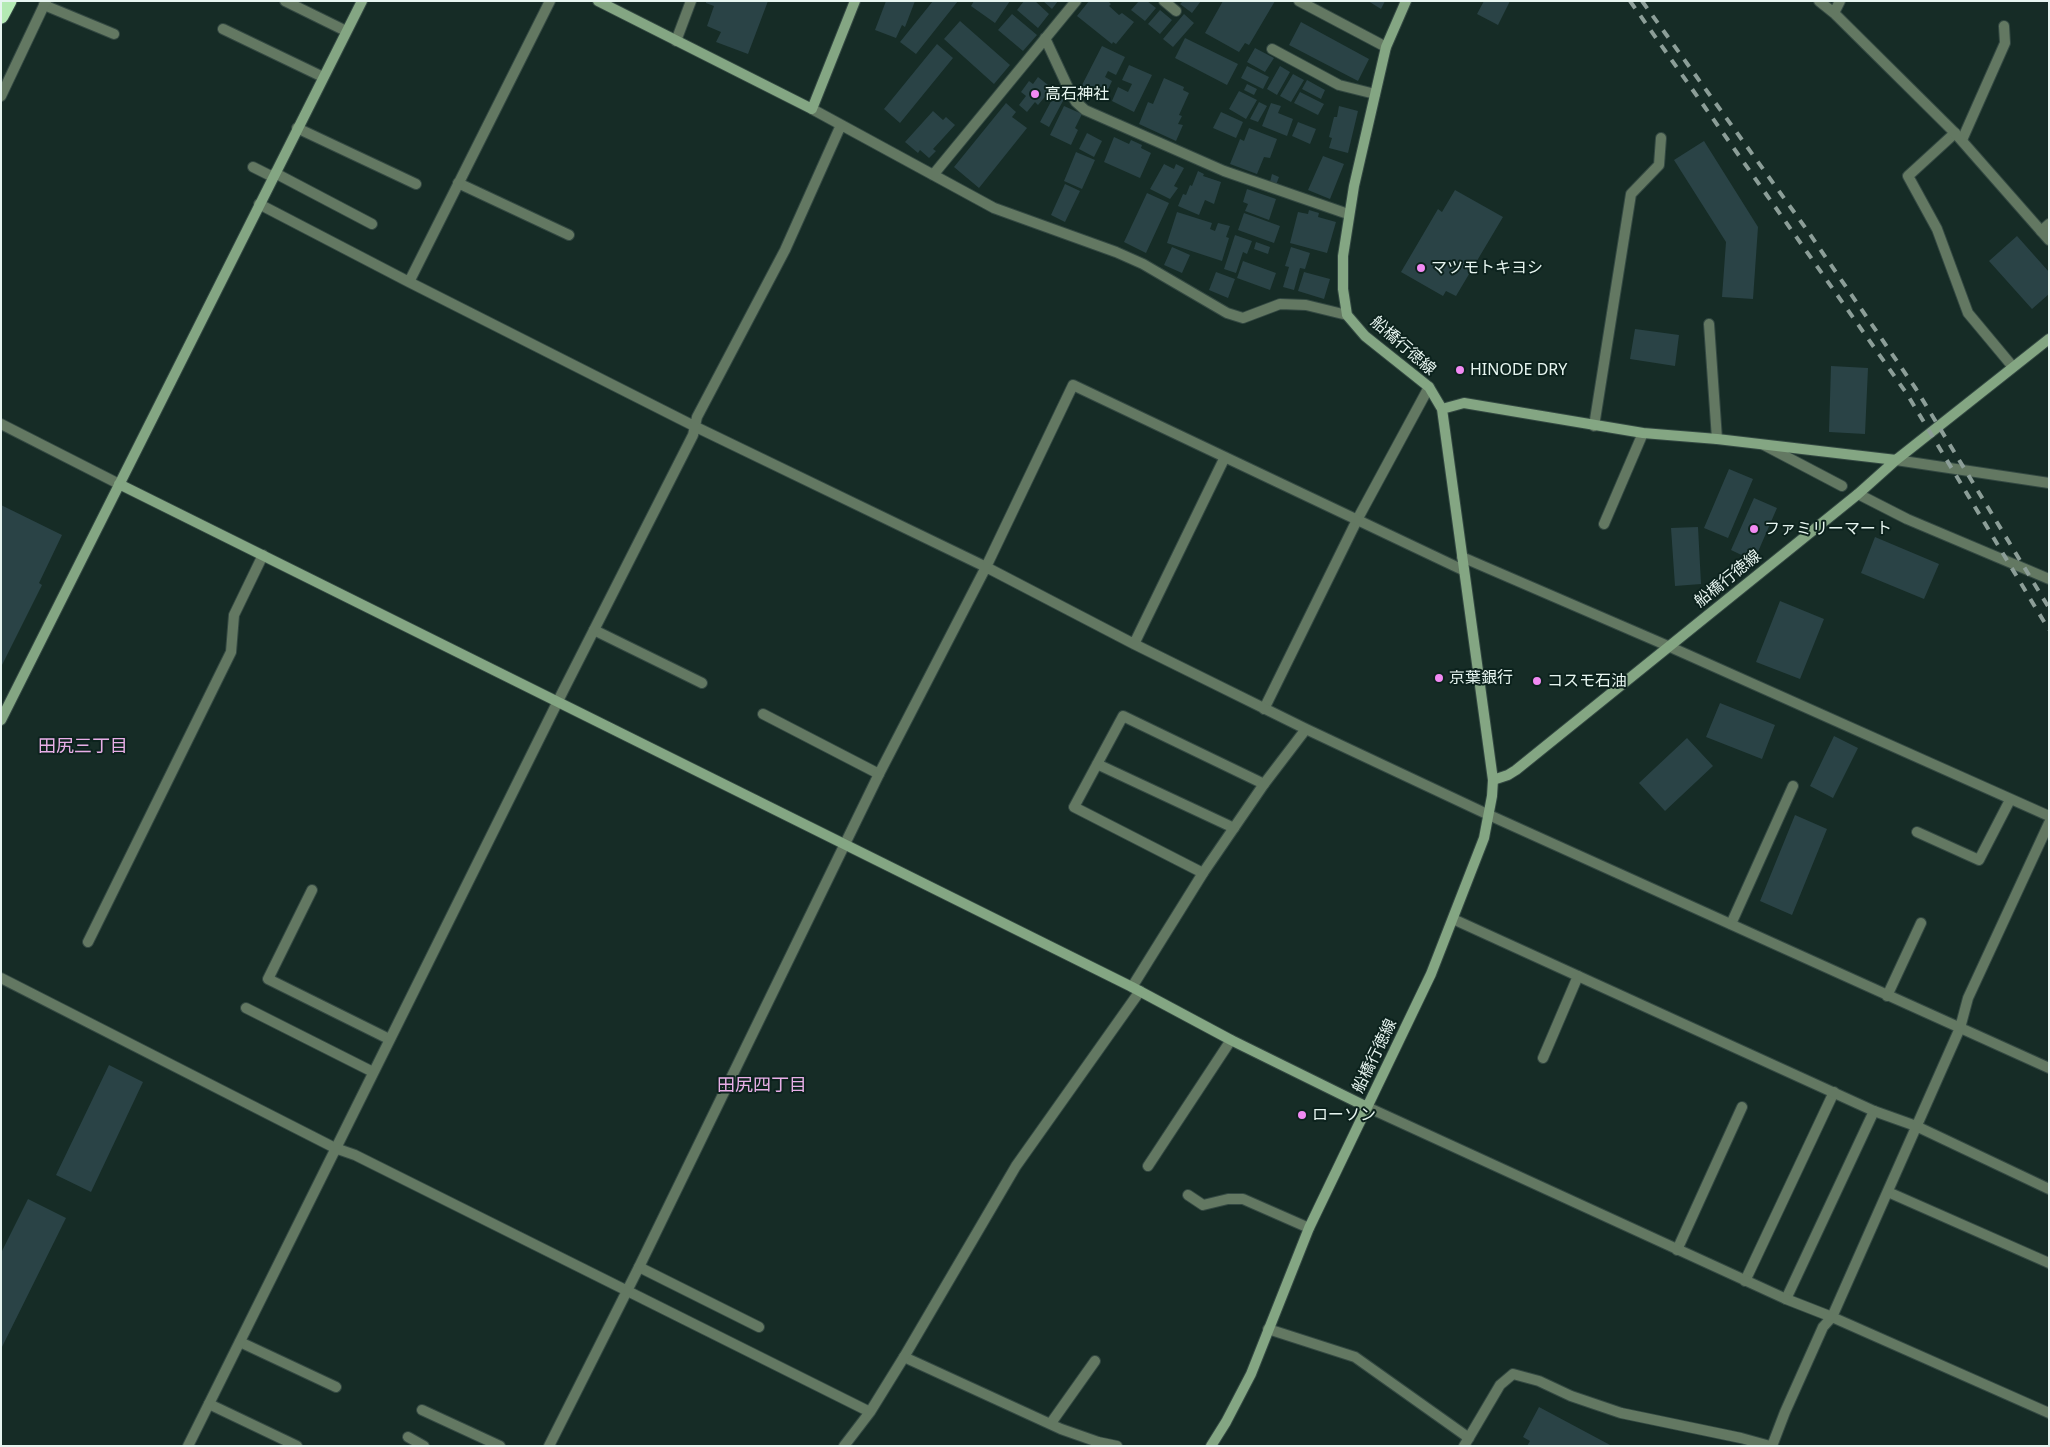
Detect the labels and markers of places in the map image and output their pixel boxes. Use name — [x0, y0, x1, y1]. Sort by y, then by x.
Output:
place label: 高石神社 — [1045, 84, 1109, 104]
marker: 高石神社 — [1029, 88, 1041, 100]
place label: マツモトキヨシ — [1431, 258, 1543, 278]
marker: マツモトキヨシ — [1415, 262, 1427, 274]
place label: HINODE DRY — [1470, 360, 1567, 380]
marker: HINODE DRY — [1454, 364, 1466, 376]
place label: ファミリーマート — [1764, 519, 1892, 539]
marker: ファミリーマート — [1748, 523, 1760, 535]
place label: 京葉銀行 — [1449, 668, 1513, 688]
place label: コスモ石油 — [1547, 671, 1627, 691]
marker: 京葉銀行 — [1433, 672, 1445, 684]
marker: コスモ石油 — [1531, 675, 1543, 687]
place label: ローソン — [1312, 1105, 1376, 1125]
marker: ローソン — [1296, 1109, 1308, 1121]

